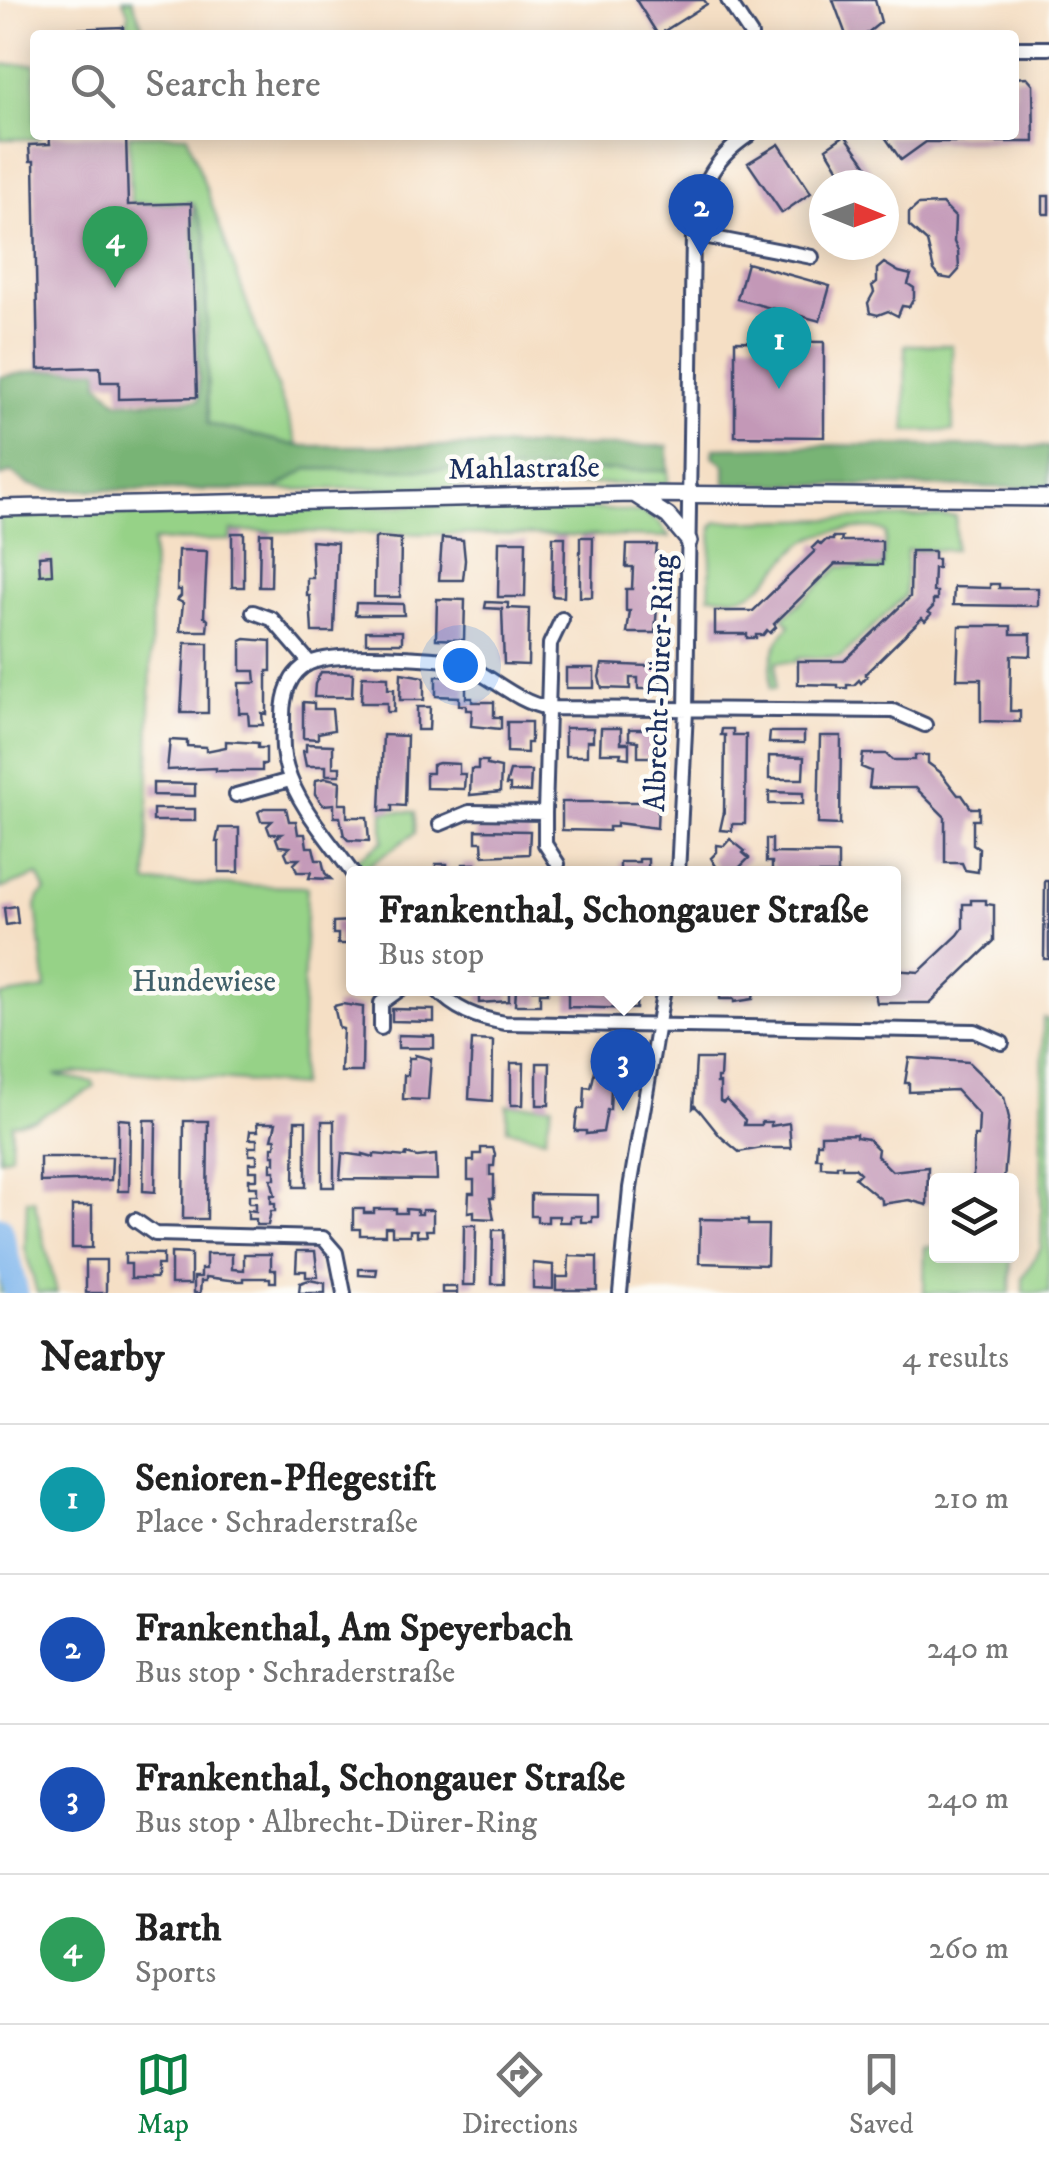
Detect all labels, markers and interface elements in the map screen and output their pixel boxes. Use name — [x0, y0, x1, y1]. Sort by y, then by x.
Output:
search box — [30, 30, 1019, 140]
icon: search — [65, 58, 120, 113]
text: Search here — [145, 61, 321, 109]
north arrow — [809, 170, 899, 260]
pin: 2 — [668, 174, 734, 256]
pin: 4 — [82, 206, 148, 288]
pin: 1 — [746, 306, 812, 389]
street label: Mahlastraße — [448, 449, 600, 489]
street label: Albrecht-Dürer-Ring — [637, 553, 683, 812]
your location — [435, 640, 486, 691]
popup — [346, 866, 901, 996]
text: Frankenthal, Schongauer Straße — [378, 887, 869, 935]
text: Bus stop — [378, 935, 484, 975]
park label: Hundewiese — [132, 964, 276, 1001]
pin: 3 — [590, 1028, 656, 1111]
map controls — [929, 1173, 1019, 1263]
button: layers — [929, 1173, 1019, 1263]
text: Nearby — [40, 1332, 164, 1384]
text: 4 results — [902, 1338, 1009, 1378]
text: Senioren-Pflegestift — [135, 1455, 436, 1503]
text: 1 — [67, 1479, 78, 1519]
text: 210 m — [934, 1479, 1009, 1519]
text: Place · Schraderstraße — [135, 1503, 418, 1543]
text: Frankenthal, Am Speyerbach — [135, 1605, 573, 1653]
text: 2 — [65, 1629, 80, 1669]
text: 240 m — [927, 1629, 1009, 1669]
text: Bus stop · Schraderstraße — [135, 1653, 455, 1693]
text: Frankenthal, Schongauer Straße — [135, 1755, 625, 1803]
text: 3 — [67, 1779, 78, 1819]
text: 240 m — [927, 1779, 1009, 1819]
text: Bus stop · Albrecht-Dürer-Ring — [135, 1803, 537, 1843]
text: Barth — [135, 1905, 221, 1953]
text: 4 — [63, 1929, 82, 1969]
text: 260 m — [929, 1929, 1009, 1969]
text: Sports — [135, 1953, 216, 1993]
tab: Map — [136, 2047, 191, 2142]
tab: Directions — [462, 2047, 578, 2142]
tab: Saved — [849, 2047, 913, 2142]

